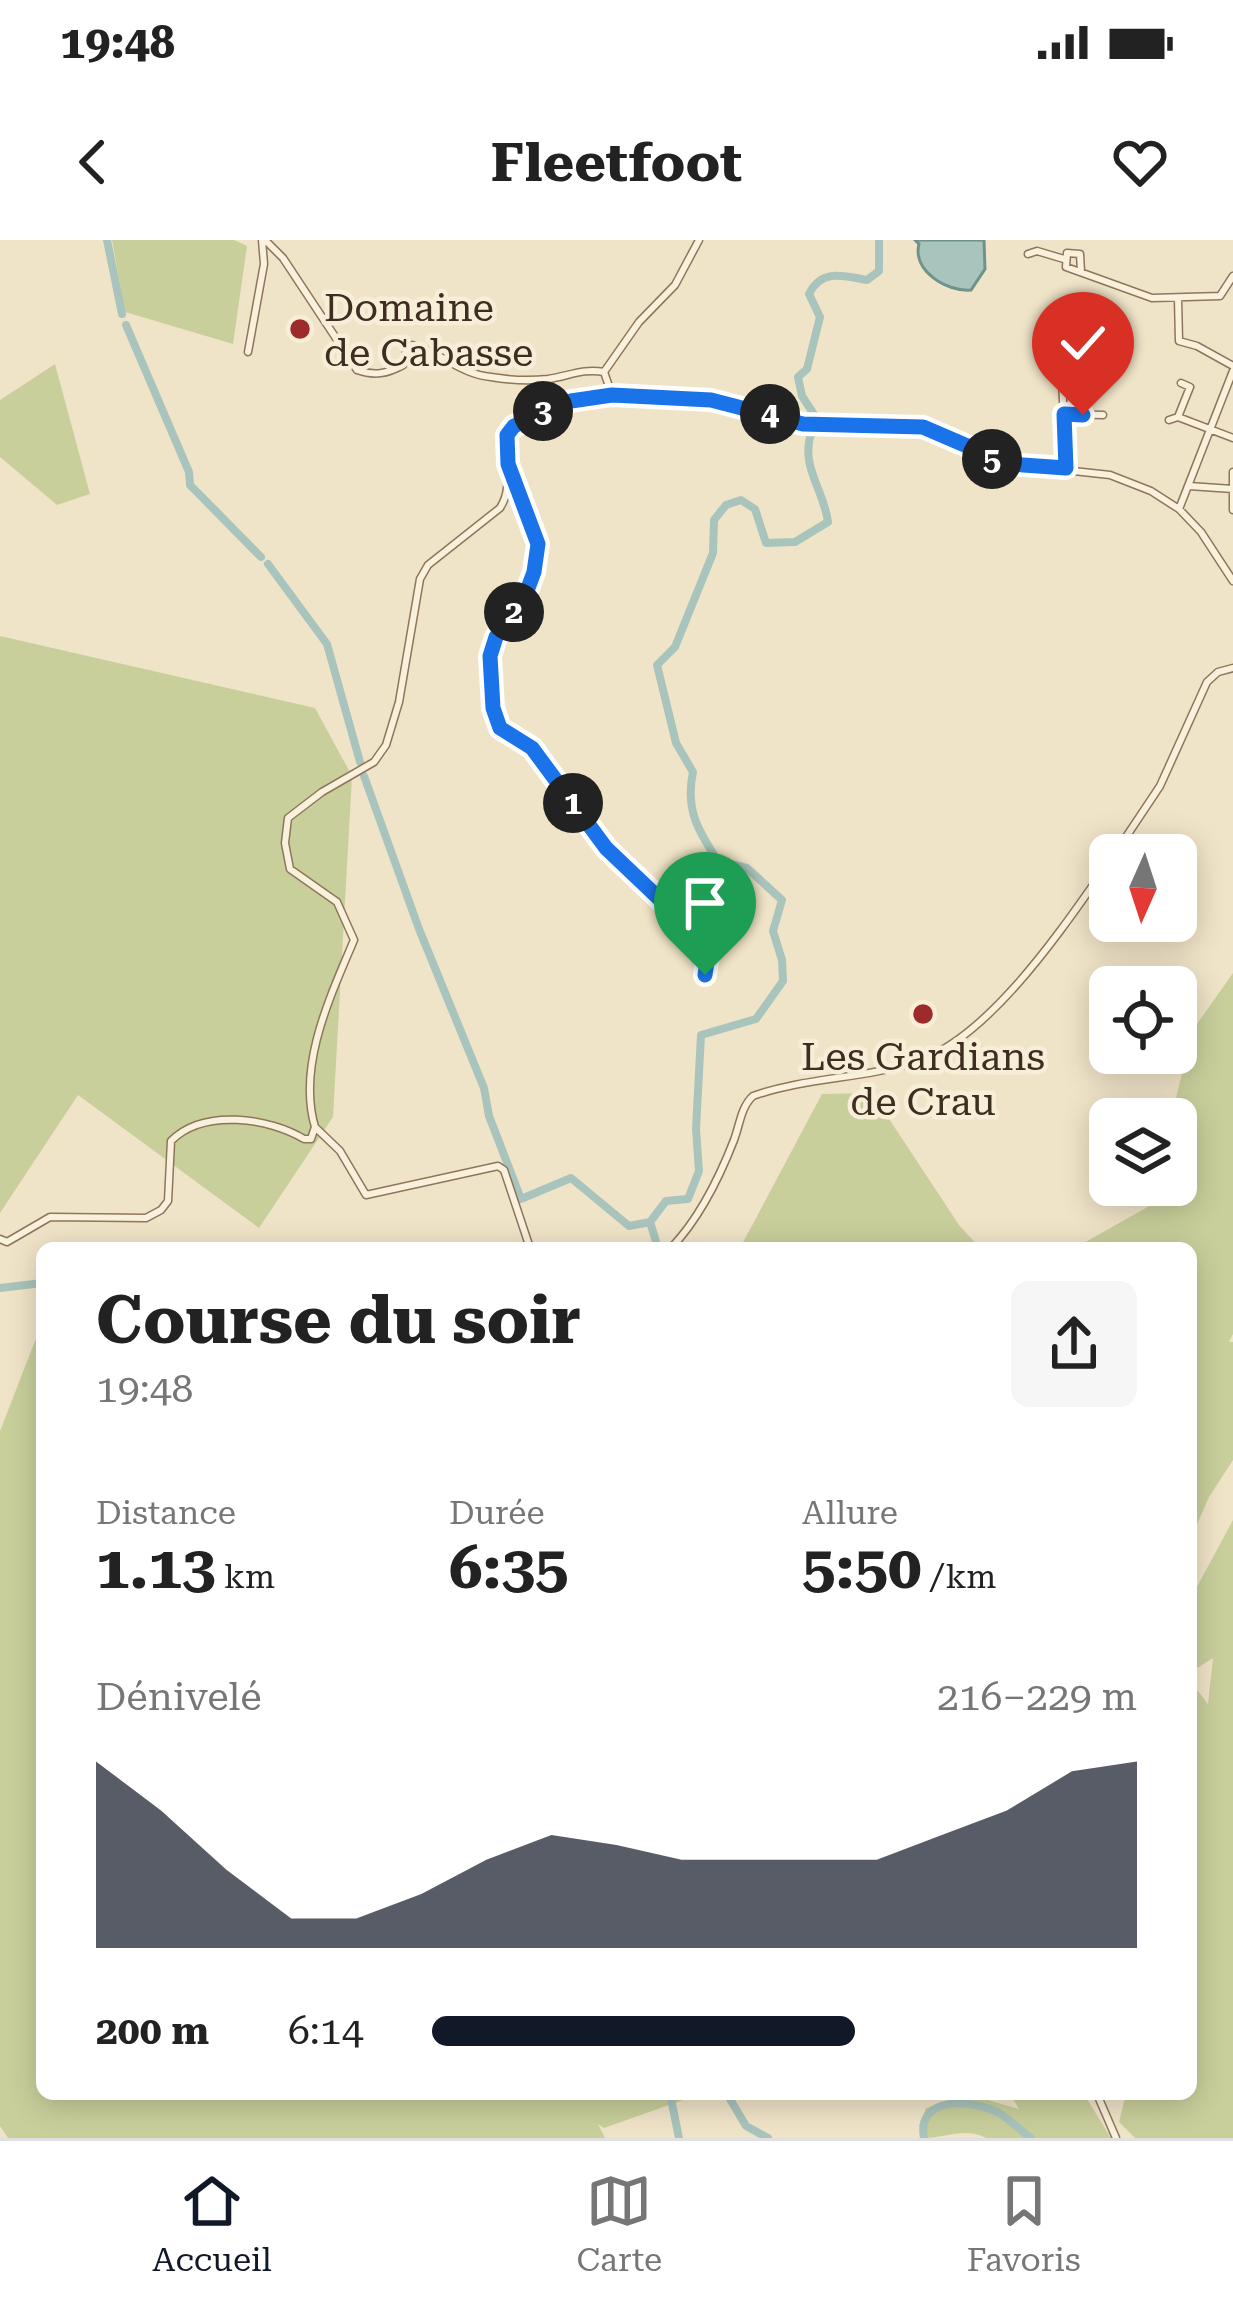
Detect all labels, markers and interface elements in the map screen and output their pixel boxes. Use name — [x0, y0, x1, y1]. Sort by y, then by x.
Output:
text: 19:48 — [60, 16, 175, 69]
icon: back — [60, 129, 126, 195]
icon: heart — [1107, 129, 1173, 195]
text: Fleetfoot — [491, 131, 742, 194]
place label: Domaine de Cabasse — [324, 285, 533, 376]
pin — [1032, 292, 1134, 415]
icon: check — [1050, 310, 1116, 376]
marker: Domaine de Cabasse — [287, 316, 313, 342]
pin: 3 — [513, 381, 573, 441]
pin: 4 — [740, 384, 800, 444]
text: 3 — [534, 391, 552, 430]
text: 4 — [761, 394, 779, 433]
pin: 5 — [962, 429, 1022, 489]
text: 5 — [983, 439, 1001, 478]
pin: 2 — [484, 582, 544, 642]
text: 2 — [505, 592, 523, 631]
pin: 1 — [543, 773, 603, 833]
text: 1 — [564, 783, 582, 822]
north arrow — [1089, 834, 1197, 942]
map controls — [1089, 834, 1197, 1206]
pin — [654, 852, 756, 975]
icon: arrive — [672, 870, 738, 936]
button: locate — [1089, 966, 1197, 1074]
marker: Les Gardians de Crau — [910, 1001, 936, 1027]
place label: Les Gardians de Crau — [801, 1034, 1045, 1125]
button: layers — [1089, 1098, 1197, 1206]
button: share — [1011, 1281, 1137, 1407]
text: Course du soir — [96, 1282, 581, 1359]
text: 19:48 — [96, 1366, 193, 1412]
text: Distance — [96, 1493, 236, 1532]
text: Durée — [449, 1493, 545, 1532]
text: Allure — [802, 1493, 898, 1532]
text: 1.13 — [96, 1532, 216, 1603]
text: 6:35 — [449, 1532, 569, 1603]
text: 5:50 — [802, 1532, 922, 1603]
text: km — [216, 1557, 275, 1596]
text: /km — [922, 1557, 996, 1596]
text: Dénivelé — [96, 1674, 262, 1720]
text: 216–229 m — [937, 1674, 1137, 1720]
text: 200 m — [96, 2008, 209, 2054]
text: 6:14 — [288, 2008, 364, 2054]
tab: Accueil — [152, 2168, 272, 2279]
tab: Carte — [576, 2168, 662, 2279]
tab: Favoris — [967, 2168, 1081, 2279]

